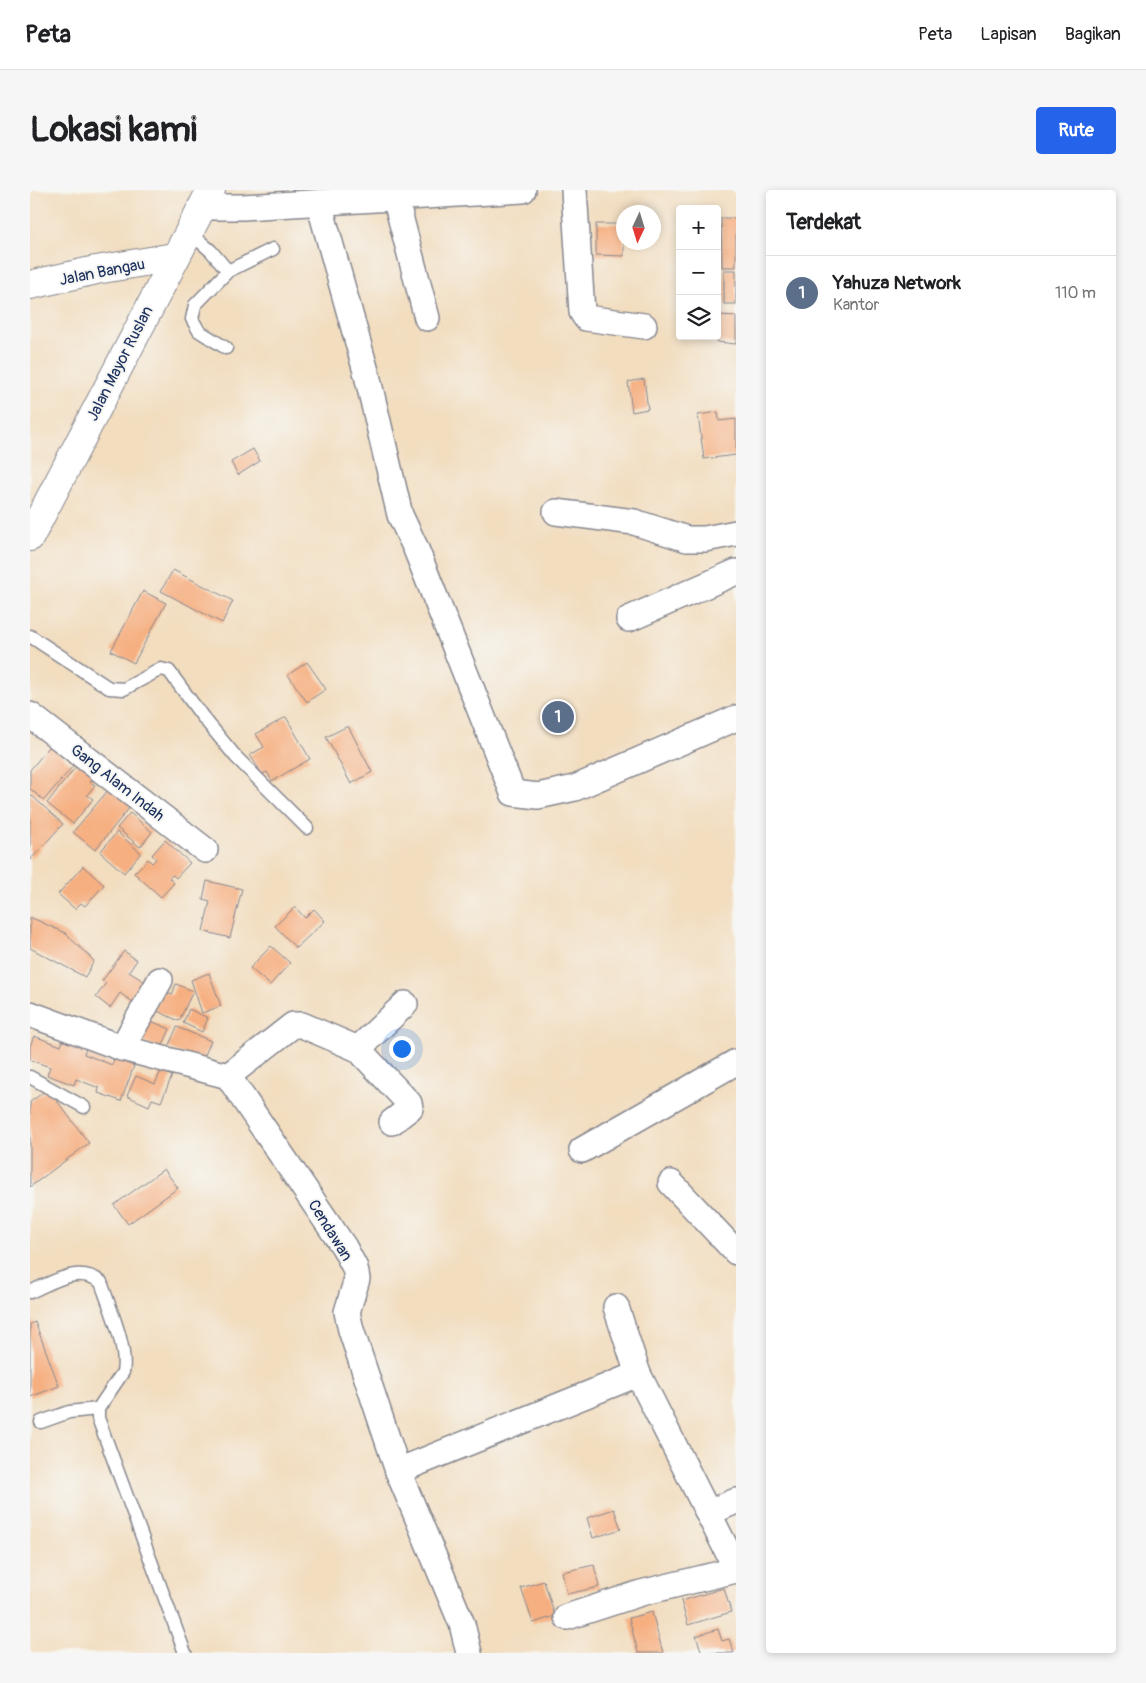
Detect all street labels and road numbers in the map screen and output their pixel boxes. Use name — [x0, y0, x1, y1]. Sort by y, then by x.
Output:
street label: Jalan Bangau — [58, 254, 147, 290]
street label: Jalan Mayor Ruslan — [82, 303, 157, 424]
street label: Gang Alam Indah — [66, 740, 168, 826]
street label: Cendawan — [303, 1196, 357, 1265]

